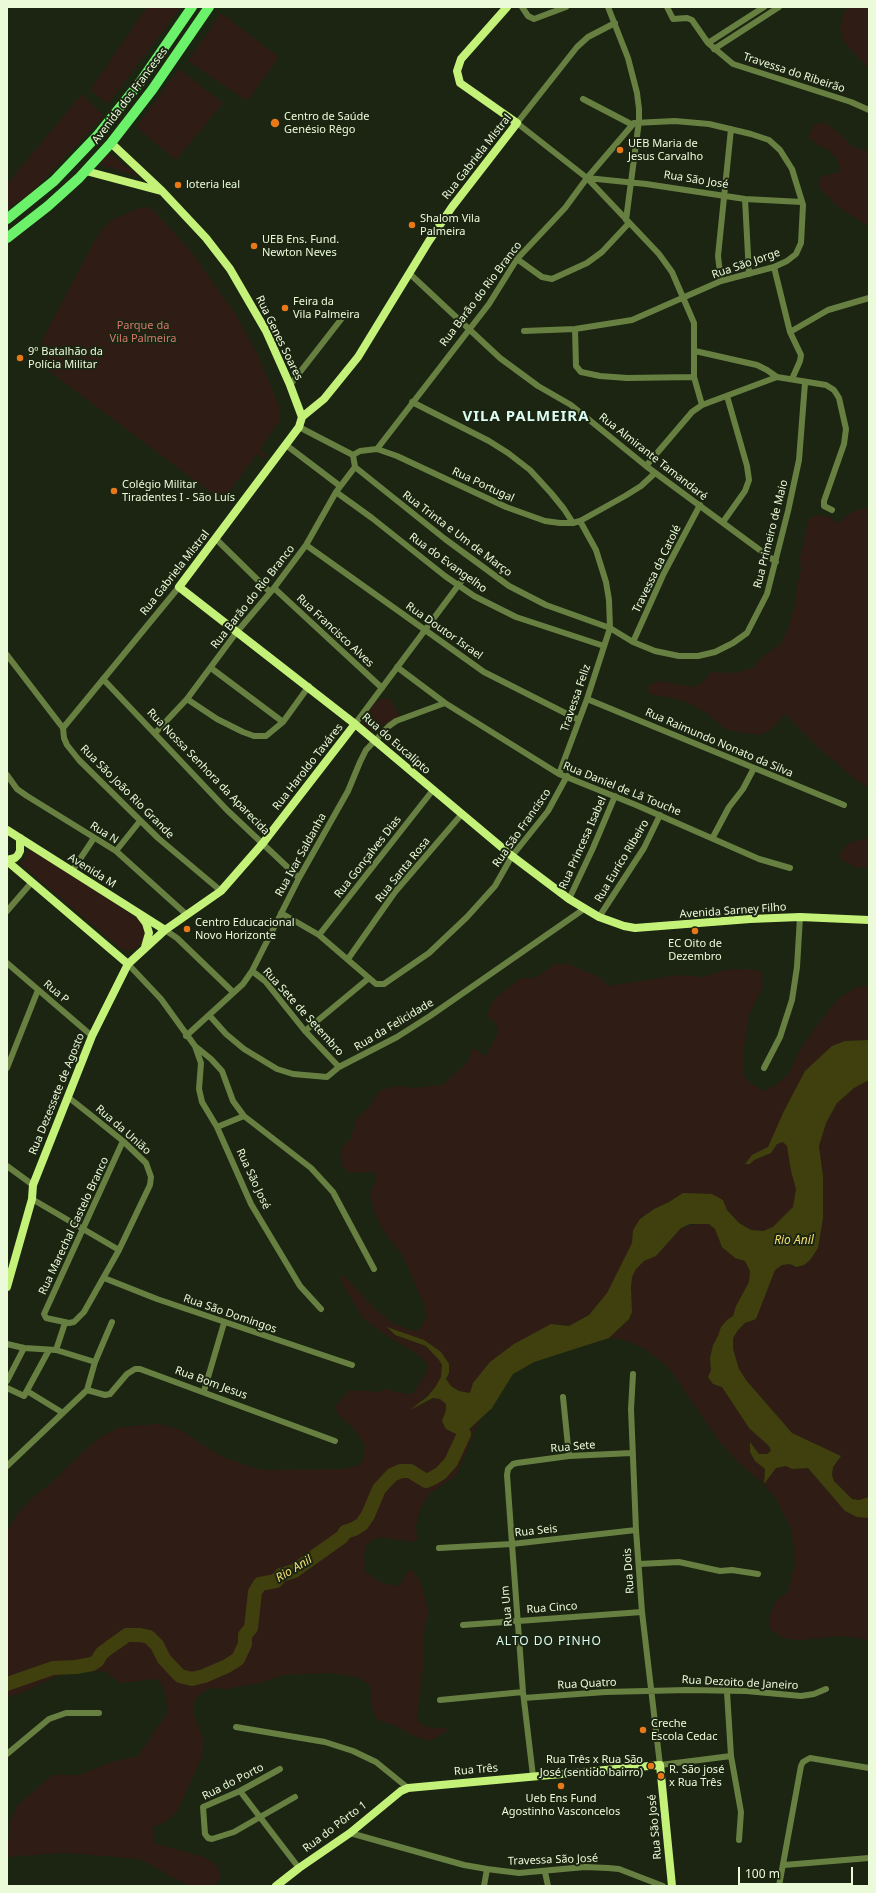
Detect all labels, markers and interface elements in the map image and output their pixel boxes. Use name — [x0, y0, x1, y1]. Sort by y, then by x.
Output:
street label: Avenida dos Franceses — [90, 45, 170, 147]
street label: Travessa do Ribeirão — [741, 50, 847, 96]
place label: Centro de Saúde Genésio Rêgo — [284, 110, 370, 136]
street label: Rua Gabriela Mistral — [440, 112, 514, 202]
marker: Centro de Saúde Genésio Rêgo — [269, 117, 281, 129]
place label: UEB Maria de Jesus Carvalho — [628, 137, 703, 163]
marker: UEB Maria de Jesus Carvalho — [615, 145, 625, 155]
street label: Rua São José — [663, 168, 729, 192]
place label: loteria leal — [186, 178, 240, 192]
marker: loteria leal — [173, 180, 183, 190]
place label: Shalom Vila Palmeira — [420, 212, 480, 238]
marker: Shalom Vila Palmeira — [407, 220, 417, 230]
place label: UEB Ens. Fund. Newton Neves — [262, 233, 339, 259]
street label: Rua Barão do Rio Branco — [437, 239, 525, 349]
marker: UEB Ens. Fund. Newton Neves — [249, 241, 259, 251]
street label: Rua São Jorge — [710, 246, 782, 282]
street label: Rua Genes Soares — [253, 293, 305, 383]
place label: Feira da Vila Palmeira — [293, 295, 360, 321]
marker: Feira da Vila Palmeira — [280, 303, 290, 313]
park label: Parque da Vila Palmeira — [110, 319, 176, 345]
place label: 9º Batalhão da Polícia Militar — [28, 345, 103, 371]
marker: 9º Batalhão da Polícia Militar — [15, 353, 25, 363]
district label: VILA PALMEIRA — [462, 408, 590, 426]
street label: Rua Almirante Tamandaré — [596, 411, 710, 503]
street label: Rua Portugal — [450, 465, 516, 505]
place label: Colégio Militar Tiradentes I - São Luís — [122, 478, 235, 504]
street label: Rua Primeiro de Maio — [751, 478, 791, 590]
marker: Colégio Militar Tiradentes I - São Luís — [109, 486, 119, 496]
street label: Rua Trinta e Um de Março — [400, 488, 514, 580]
street label: Travessa da Catolé — [630, 523, 684, 615]
street label: Rua Gabriela Mistral — [138, 528, 212, 618]
street label: Rua do Evangelho — [407, 530, 489, 596]
street label: Rua Barão do Rio Branco — [208, 543, 298, 651]
street label: Rua Francisco Alves — [294, 592, 376, 670]
street label: Rua Doutor Israel — [403, 600, 485, 662]
street label: Travessa Feliz — [558, 663, 594, 733]
street label: Rua Nossa Senhora da Aparecida — [144, 706, 272, 838]
street label: Rua Raimundo Nonato da Silva — [643, 706, 795, 780]
street label: Rua do Eucalípto — [359, 711, 433, 777]
street label: Rua Haroldo Taváres — [270, 721, 346, 813]
street label: Rua São João Rio Grande — [77, 742, 177, 842]
street label: Rua Daniel de Lã Touche — [561, 759, 683, 819]
street label: Rua São Francisco — [490, 786, 554, 870]
street label: Rua Princesa Isabel — [557, 795, 609, 891]
street label: Rua Ivar Saldanha — [273, 811, 329, 899]
street label: Rua Gonçalves Dias — [332, 813, 404, 901]
street label: Rua Euríco Ribeiro — [592, 817, 652, 905]
street label: Rua N — [87, 819, 121, 847]
street label: Rua Santa Rosa — [373, 835, 433, 905]
street label: Avenida M — [66, 851, 118, 891]
street label: Avenida Sarney Filho — [679, 901, 787, 921]
place label: Centro Educacional Novo Horizonte — [195, 916, 294, 942]
marker: Centro Educacional Novo Horizonte — [182, 924, 192, 934]
marker: EC Oito de Dezembro — [690, 926, 700, 936]
place label: EC Oito de Dezembro — [668, 937, 722, 963]
street label: Rua Sete de Setembro — [260, 965, 346, 1059]
street label: Rua P — [41, 978, 71, 1006]
street label: Rua da Felicidade — [352, 996, 436, 1054]
street label: Rua Dezessete de Agosto — [27, 1031, 87, 1157]
street label: Rua da União — [93, 1102, 153, 1158]
street label: Rua São José — [233, 1147, 273, 1211]
street label: Rua Marechal Castelo Branco — [36, 1155, 112, 1297]
water label: Rio Anil — [774, 1234, 814, 1248]
street label: Rua São Domingos — [182, 1292, 278, 1336]
street label: Rua Bom Jesus — [173, 1364, 249, 1402]
street label: Rua Sete — [550, 1438, 596, 1456]
street label: Rua Seis — [514, 1522, 558, 1540]
street label: Rua Dois — [621, 1548, 637, 1594]
water label: Rio Anil — [273, 1553, 315, 1585]
street label: Rua Um — [499, 1585, 515, 1627]
street label: Rua Cinco — [526, 1600, 578, 1616]
district label: ALTO DO PINHO — [496, 1635, 602, 1649]
street label: Rua Dezoito de Janeiro — [681, 1673, 799, 1693]
street label: Rua Quatro — [557, 1676, 617, 1692]
place label: Creche Escola Cedac — [651, 1717, 718, 1743]
marker: Creche Escola Cedac — [638, 1725, 648, 1735]
place label: Rua Três x Rua São José (sentido bairro) — [540, 1753, 643, 1779]
street label: Rua do Porto — [200, 1761, 266, 1803]
marker: Rua Três x Rua São José (sentido bairro) — [646, 1761, 656, 1771]
street label: Rua Três — [453, 1762, 499, 1778]
place label: R. São josé x Rua Três — [669, 1763, 724, 1789]
marker: R. São josé x Rua Três — [656, 1771, 666, 1781]
marker: Ueb Ens Fund Agostinho Vasconcelos — [556, 1781, 566, 1791]
place label: Ueb Ens Fund Agostinho Vasconcelos — [502, 1792, 620, 1818]
street label: Rua São José — [646, 1794, 664, 1860]
street label: Rua do Pôrto 1 — [300, 1799, 370, 1855]
street label: Travessa São José — [508, 1852, 598, 1868]
scale bar — [740, 1859, 855, 1885]
text: 100 m — [745, 1865, 780, 1882]

